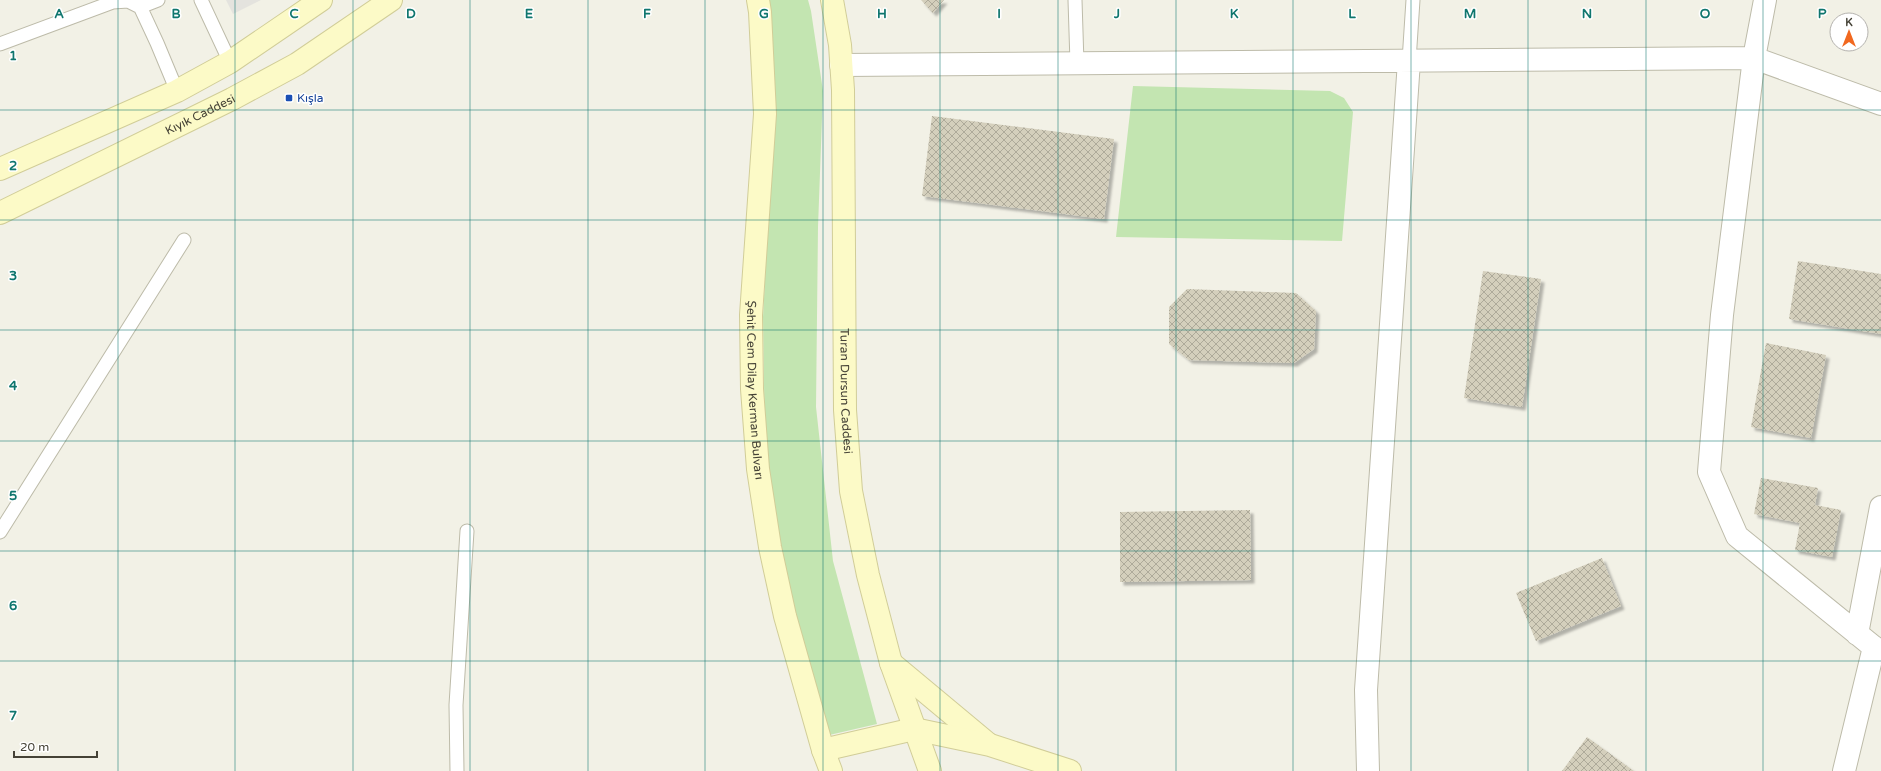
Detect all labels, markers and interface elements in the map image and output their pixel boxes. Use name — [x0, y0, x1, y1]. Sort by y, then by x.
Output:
text: A — [54, 6, 64, 22]
text: B — [171, 6, 181, 22]
text: C — [289, 6, 299, 22]
text: D — [406, 6, 416, 22]
text: E — [525, 6, 533, 22]
text: F — [643, 6, 651, 22]
text: G — [759, 6, 769, 22]
text: H — [877, 6, 887, 22]
text: I — [997, 6, 1001, 22]
text: J — [1113, 6, 1120, 22]
text: K — [1230, 6, 1239, 22]
text: L — [1348, 6, 1356, 22]
text: M — [1464, 6, 1476, 22]
text: N — [1582, 6, 1592, 22]
text: O — [1700, 6, 1711, 22]
text: P — [1818, 6, 1827, 22]
north arrow — [1829, 12, 1869, 52]
text: K — [1845, 16, 1853, 29]
text: 1 — [9, 48, 17, 64]
place label: Kışla — [297, 91, 324, 105]
street label: Kıyık Caddesi — [163, 92, 238, 138]
marker: Kışla — [284, 93, 294, 103]
text: 2 — [9, 158, 17, 174]
text: 3 — [9, 268, 17, 284]
street label: Şehit Cem Dilay Kerman Bulvarı — [744, 300, 767, 481]
street label: Turan Dursun Caddesi — [837, 328, 855, 455]
text: 4 — [9, 378, 18, 394]
text: 5 — [9, 488, 17, 504]
text: 6 — [9, 598, 17, 614]
text: 7 — [9, 708, 17, 724]
scale bar — [14, 733, 97, 759]
text: 20 m — [20, 740, 49, 754]

